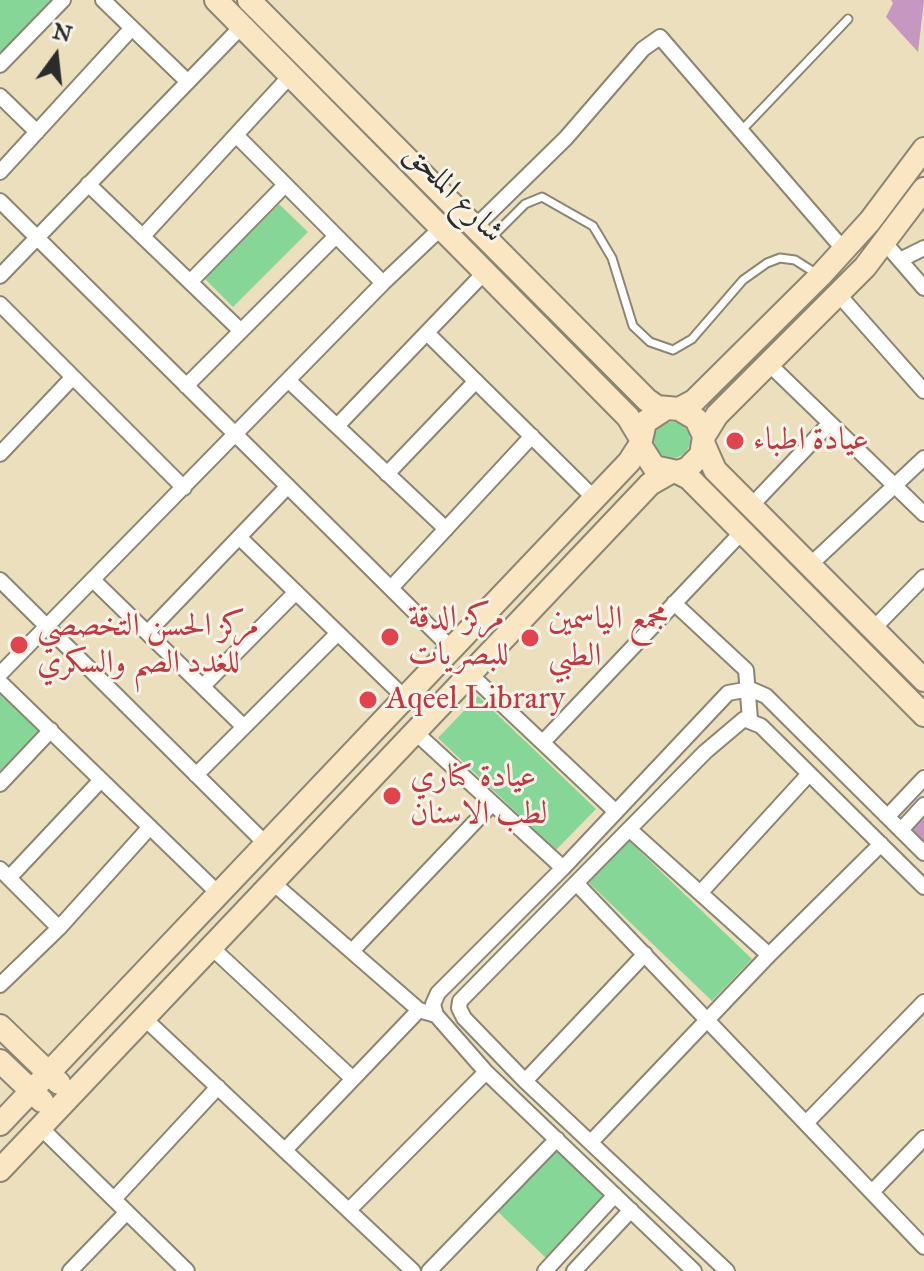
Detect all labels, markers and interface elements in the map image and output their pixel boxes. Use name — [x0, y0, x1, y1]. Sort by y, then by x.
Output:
north arrow — [16, 16, 96, 96]
text: N — [50, 17, 75, 48]
street label: شارع الملحق — [395, 136, 511, 252]
place label: عيادة اطباء — [753, 422, 869, 460]
marker: عيادة اطباء — [724, 430, 746, 452]
place label: مركز الدقة للبصريات — [408, 600, 509, 675]
place label: مجمع الياسمين الطبي — [548, 601, 668, 676]
place label: مركز الحسن التخصصي للغدد الصم والسكري — [37, 608, 259, 683]
marker: مركز الدقة للبصريات — [379, 626, 401, 648]
marker: مجمع الياسمين الطبي — [519, 627, 541, 649]
marker: مركز الحسن التخصصي للغدد الصم والسكري — [8, 634, 30, 656]
place label: Aqeel Library — [386, 681, 565, 719]
marker: Aqeel Library — [357, 689, 379, 711]
place label: عيادة كناري لطب الاسنان — [410, 759, 547, 834]
marker: عيادة كناري لطب الاسنان — [381, 785, 403, 807]

